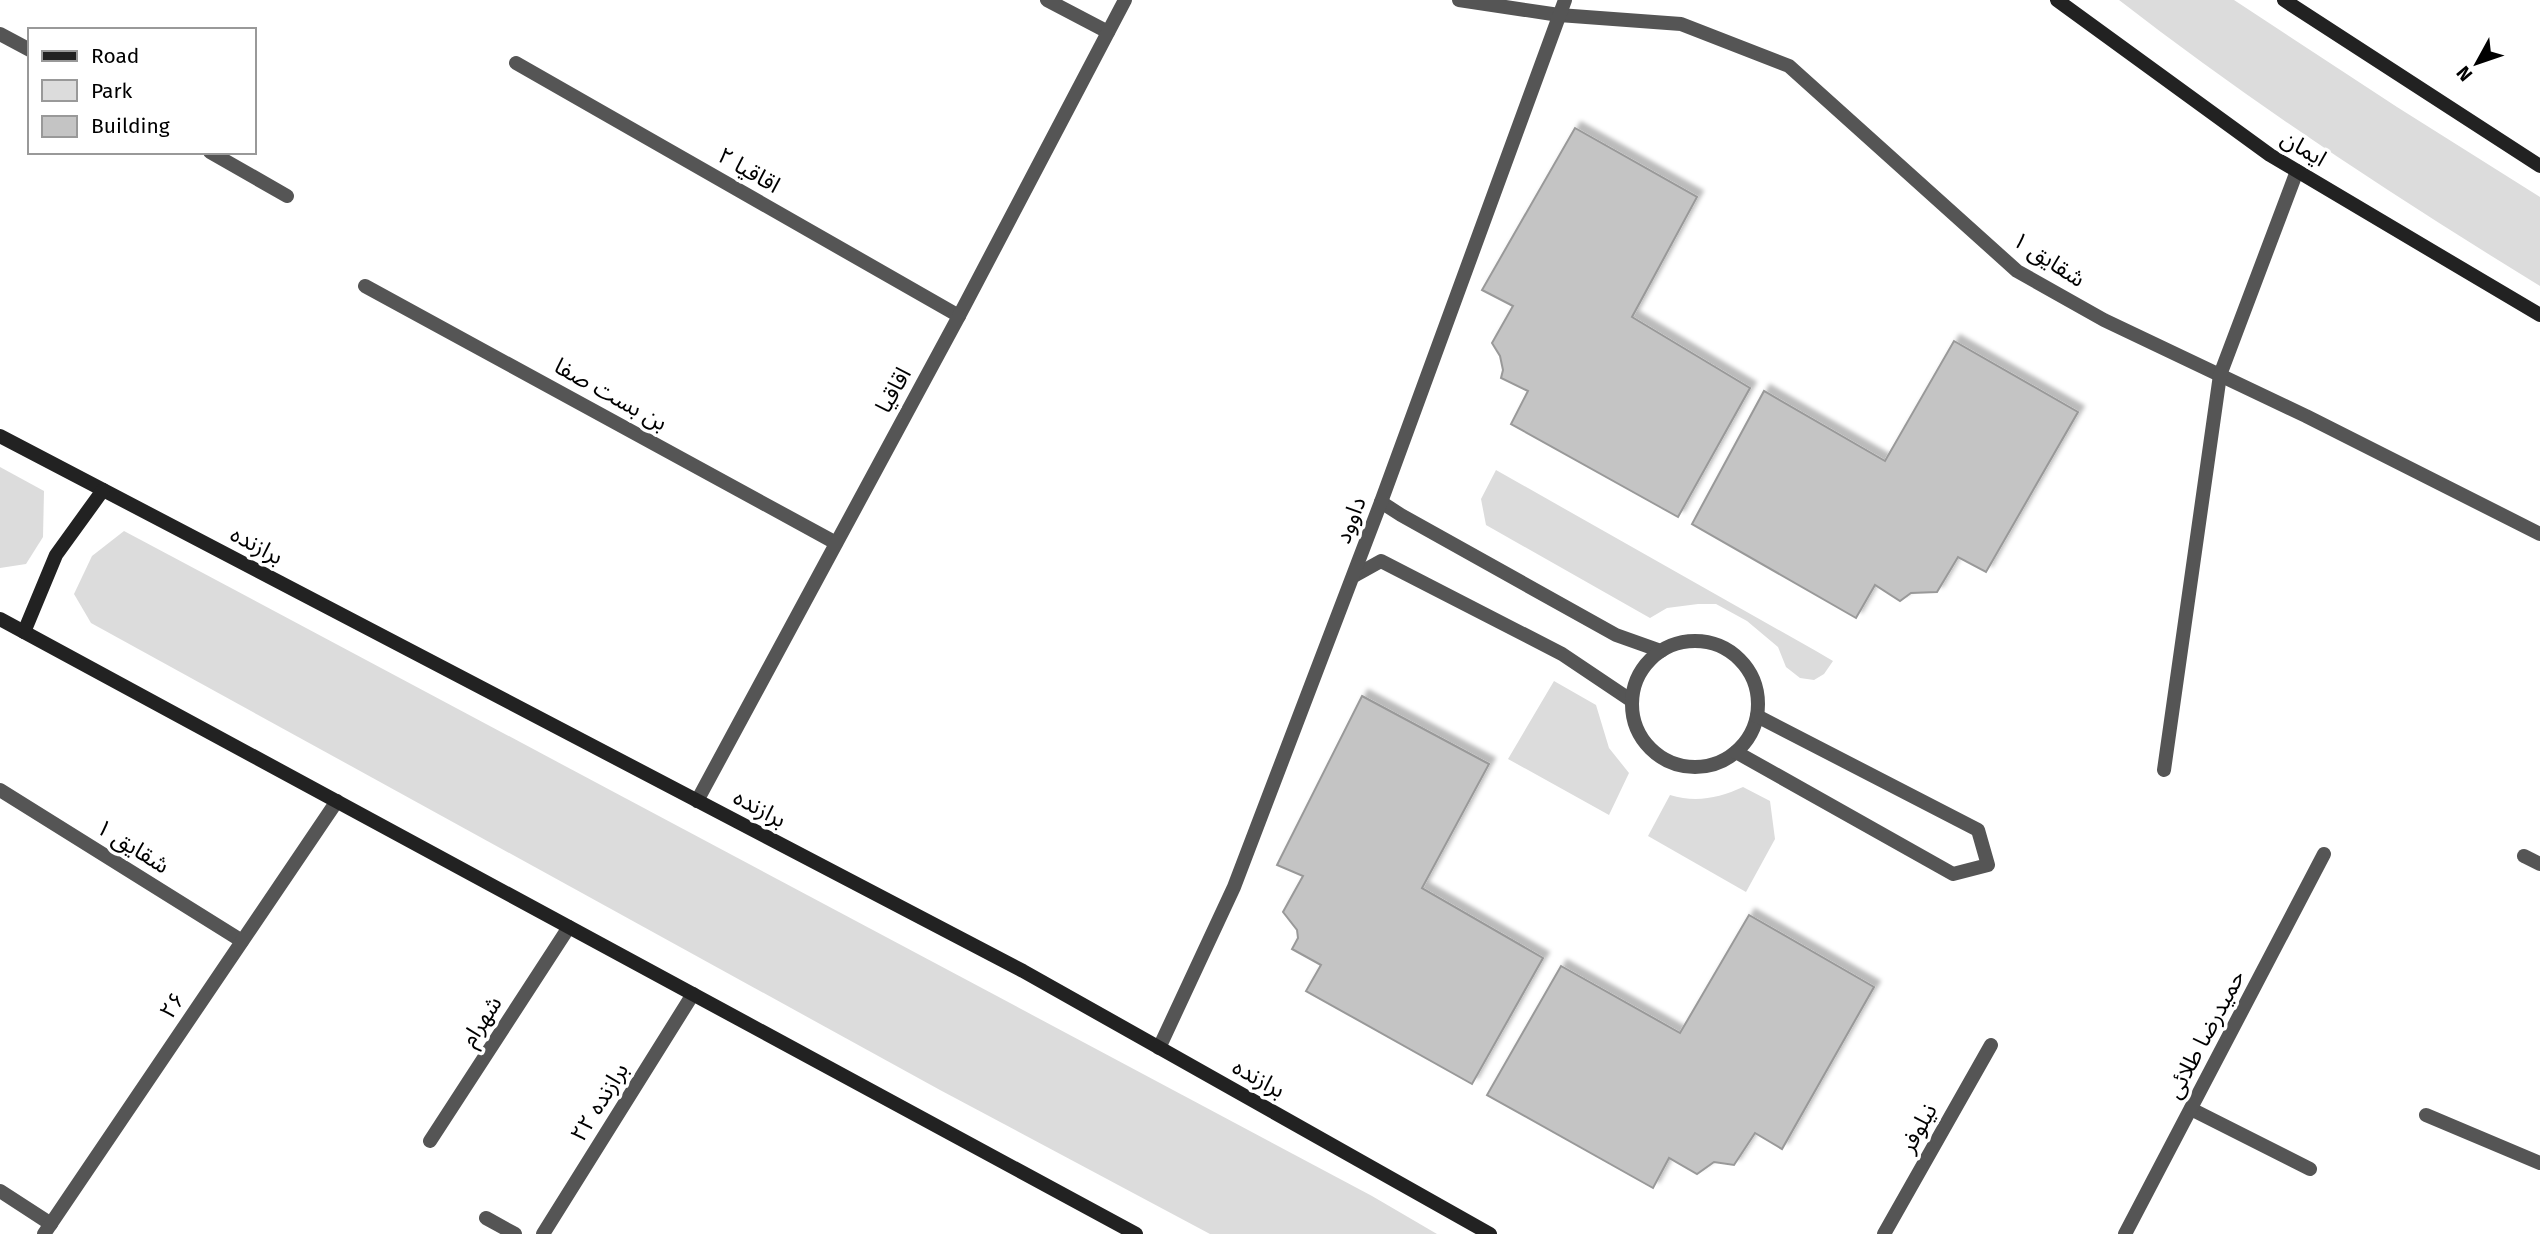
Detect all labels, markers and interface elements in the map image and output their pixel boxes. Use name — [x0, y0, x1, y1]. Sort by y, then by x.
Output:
legend — [28, 28, 256, 154]
north arrow — [2442, 28, 2512, 98]
text: Road — [91, 43, 139, 69]
text: N — [2451, 61, 2477, 86]
text: Park — [91, 78, 133, 104]
text: Building — [91, 113, 170, 139]
street label: ایمان — [2276, 124, 2332, 172]
street label: اقاقیا ۲ — [713, 141, 785, 199]
street label: شقایق ۱ — [2007, 225, 2091, 293]
street label: بن بست صفا — [550, 351, 672, 437]
street label: اقاقیا — [869, 362, 917, 418]
street label: داوود — [1328, 493, 1372, 547]
street label: برازنده — [226, 520, 288, 570]
street label: برازنده — [729, 783, 791, 833]
street label: شقایق ۱ — [91, 813, 175, 879]
street label: حمیدرضا طلائی — [2159, 965, 2251, 1103]
street label: ۲۶ — [153, 986, 191, 1024]
street label: شهرام — [454, 990, 511, 1054]
street label: برازنده — [1228, 1052, 1290, 1104]
street label: برازنده ۲۲ — [564, 1057, 634, 1147]
street label: نیلوفر — [1893, 1099, 1943, 1158]

